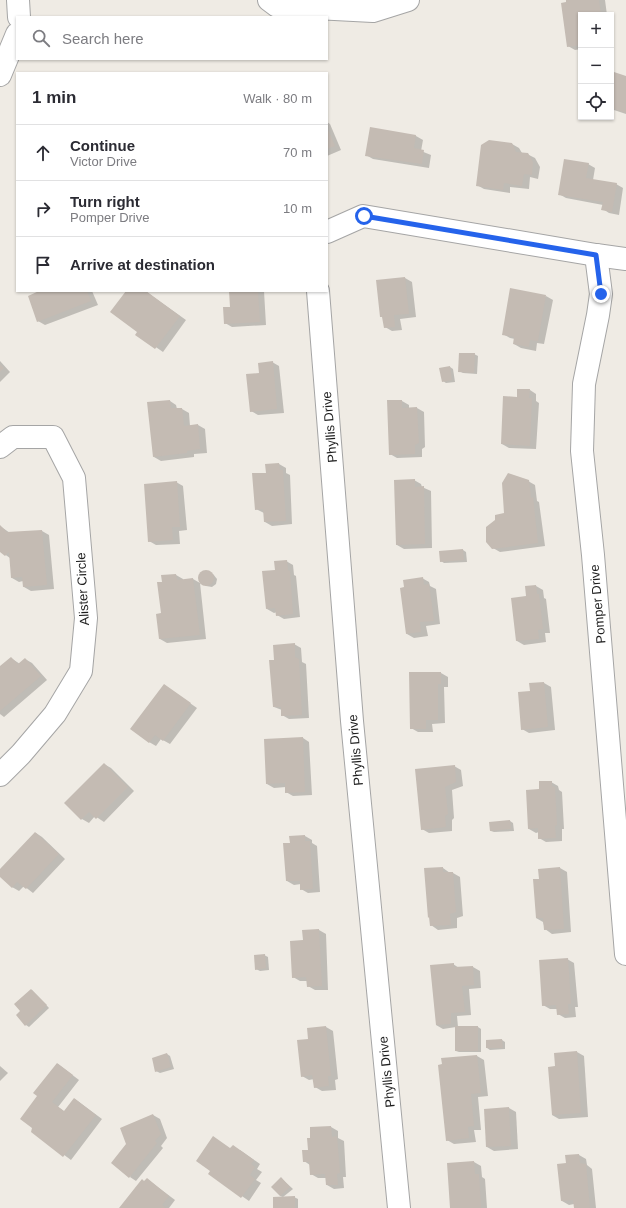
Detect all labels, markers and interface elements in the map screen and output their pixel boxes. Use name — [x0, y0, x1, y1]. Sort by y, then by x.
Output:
map controls — [578, 12, 614, 120]
button: + — [578, 12, 614, 48]
search box — [16, 16, 328, 60]
icon: search — [30, 27, 52, 49]
text: Search here — [62, 30, 144, 47]
button: − — [578, 48, 614, 84]
button: locate — [578, 84, 614, 120]
text: 1 min — [32, 88, 76, 107]
text: Walk · 80 m — [243, 91, 312, 106]
text: Continue — [70, 137, 135, 154]
icon: ahead — [32, 142, 54, 164]
text: 70 m — [283, 145, 312, 160]
text: Victor Drive — [70, 154, 137, 169]
text: Turn right — [70, 193, 140, 210]
icon: right — [32, 198, 54, 220]
text: 10 m — [283, 201, 312, 216]
route start — [355, 207, 373, 225]
text: Pomper Drive — [70, 210, 149, 225]
icon: arrive — [32, 254, 54, 276]
text: Arrive at destination — [70, 256, 215, 273]
route end — [592, 285, 610, 303]
street label: Phyllis Drive — [319, 391, 340, 463]
street label: Alister Circle — [73, 552, 92, 626]
street label: Pomper Drive — [587, 564, 608, 644]
street label: Phyllis Drive — [345, 714, 366, 786]
street label: Phyllis Drive — [375, 1036, 398, 1108]

